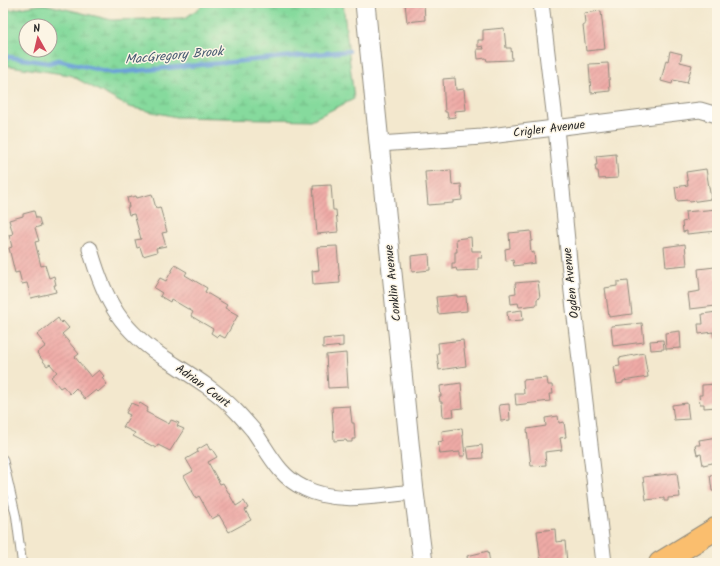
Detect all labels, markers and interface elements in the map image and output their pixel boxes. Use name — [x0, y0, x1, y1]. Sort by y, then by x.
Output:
north arrow — [18, 18, 58, 58]
text: N — [32, 20, 41, 38]
water label: MacGregory Brook — [124, 41, 226, 71]
street label: Crigler Avenue — [512, 115, 587, 143]
street label: Conklin Avenue — [379, 243, 406, 322]
street label: Ogden Avenue — [558, 246, 584, 319]
street label: Adrian Court — [172, 360, 235, 413]

